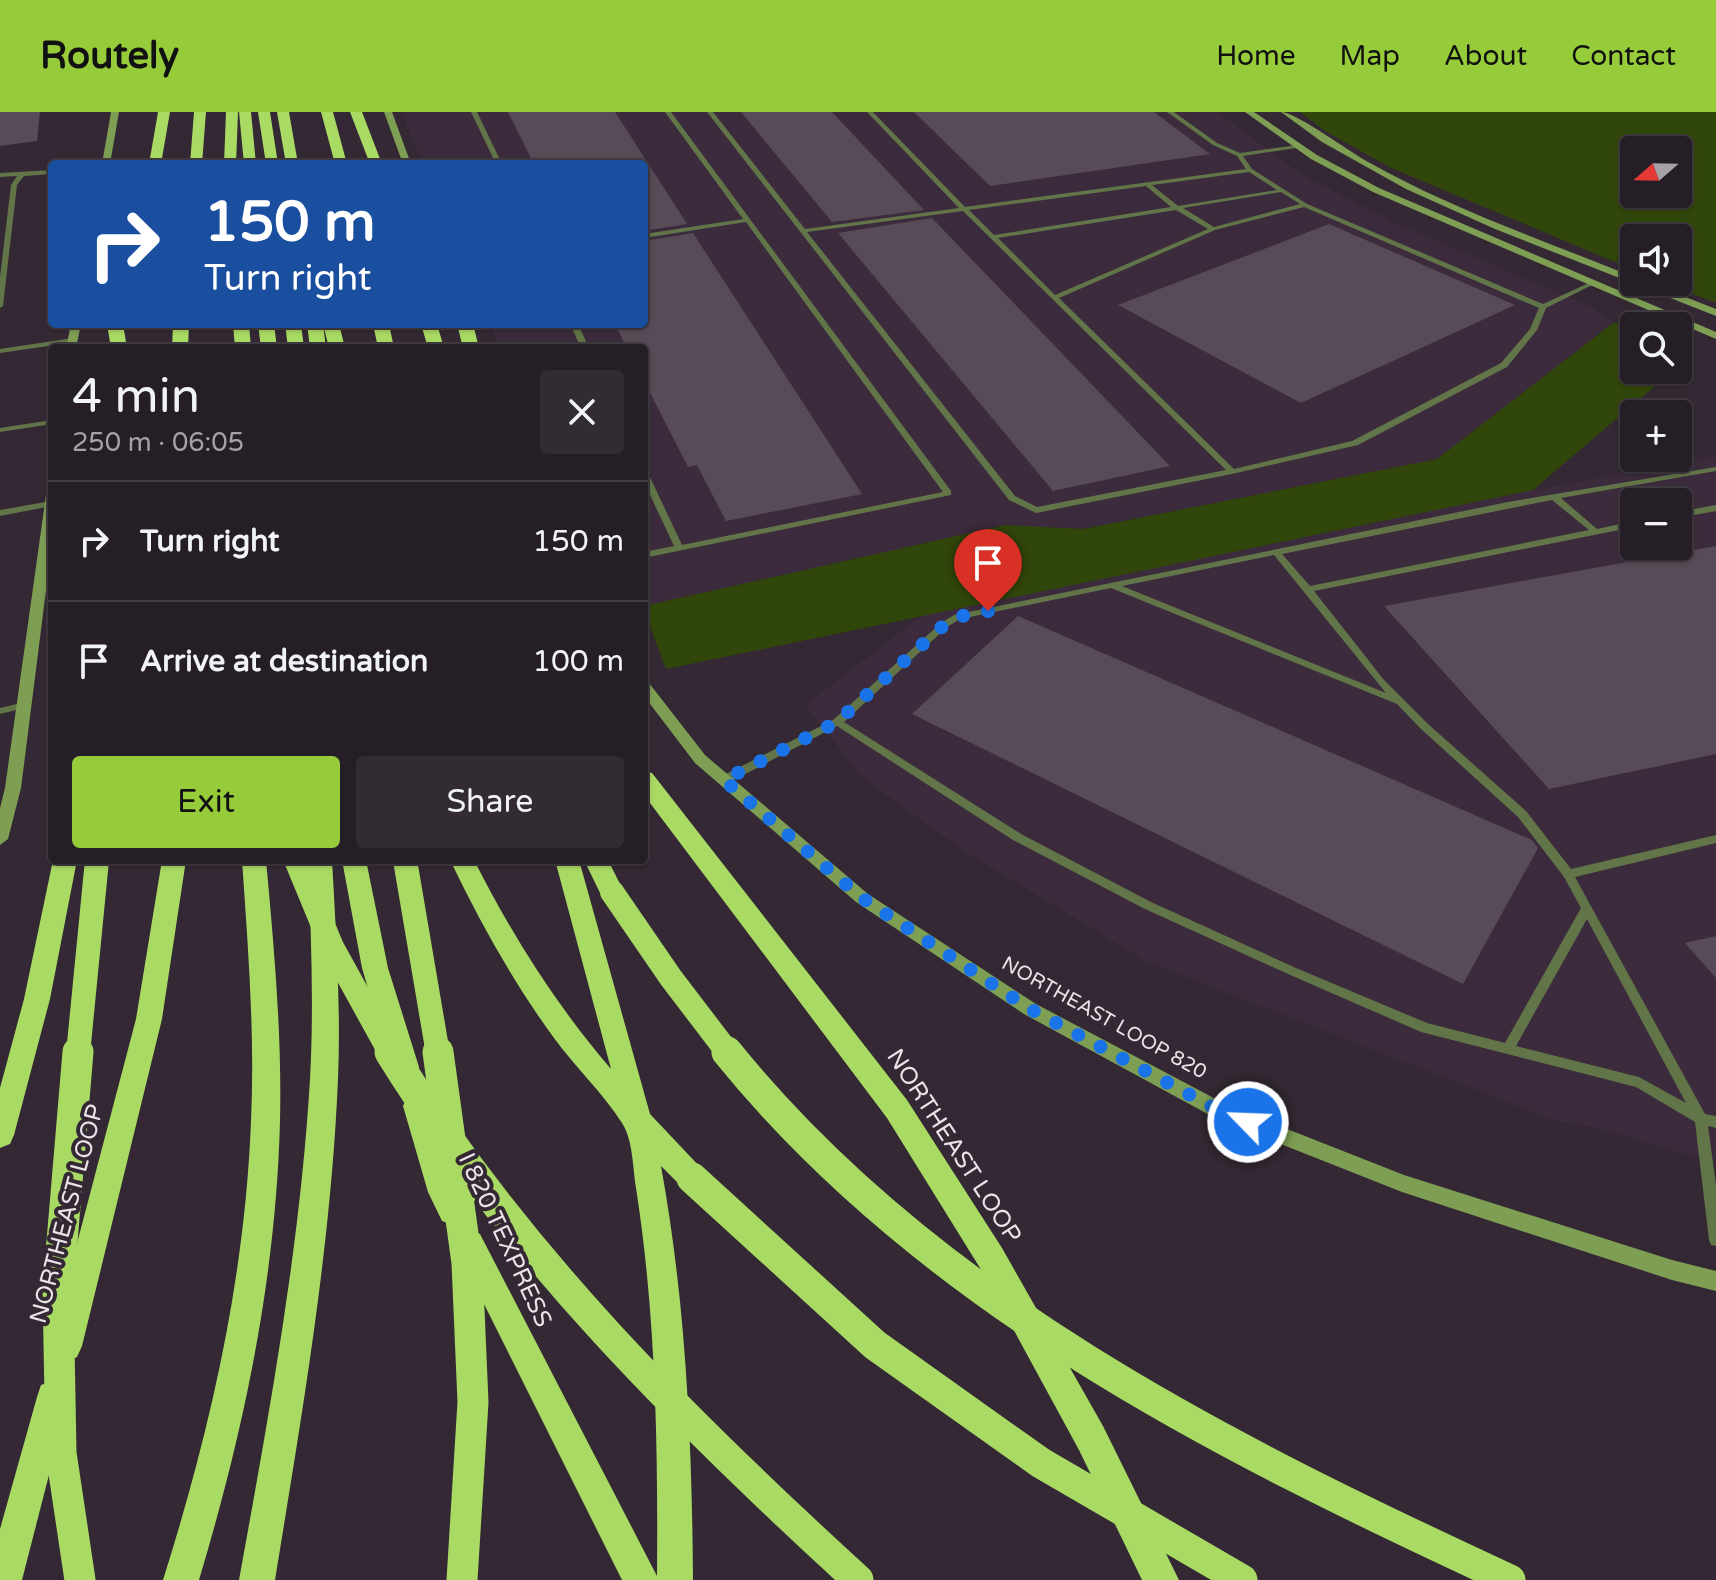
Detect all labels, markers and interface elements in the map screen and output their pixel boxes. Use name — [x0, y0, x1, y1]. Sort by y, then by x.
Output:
text: Routely — [40, 33, 179, 79]
text: Home — [1216, 39, 1296, 73]
text: Map — [1340, 39, 1400, 73]
text: About — [1444, 39, 1527, 73]
text: Contact — [1571, 39, 1676, 73]
north arrow — [1620, 136, 1692, 208]
map controls — [1620, 136, 1692, 560]
text: 150 m — [204, 189, 375, 256]
icon: right — [72, 192, 176, 296]
button: sound — [1620, 224, 1692, 296]
text: Turn right — [204, 257, 371, 300]
button: search — [1620, 312, 1692, 384]
text: 4 min — [72, 368, 200, 426]
button: close — [540, 370, 624, 454]
button: + — [1620, 400, 1692, 472]
text: 250 m · 06:05 — [72, 427, 244, 458]
button: − — [1620, 488, 1692, 560]
icon: right — [72, 519, 116, 563]
text: Turn right — [140, 523, 280, 560]
text: 150 m — [532, 523, 624, 560]
pin — [954, 529, 1022, 611]
icon: arrive — [966, 541, 1010, 585]
icon: arrive — [72, 639, 116, 683]
text: Arrive at destination — [140, 643, 428, 680]
text: 100 m — [532, 643, 624, 680]
button: Exit — [72, 756, 340, 848]
button: Share — [356, 756, 624, 848]
street label: NORTHEAST LOOP 820 — [997, 952, 1211, 1084]
street label: NORTHEAST LOOP — [880, 1044, 1028, 1248]
position arrow — [1206, 1080, 1290, 1164]
street label: NORTHEAST LOOP — [24, 1101, 110, 1327]
street label: I 820 TEXPRESS — [452, 1148, 558, 1332]

